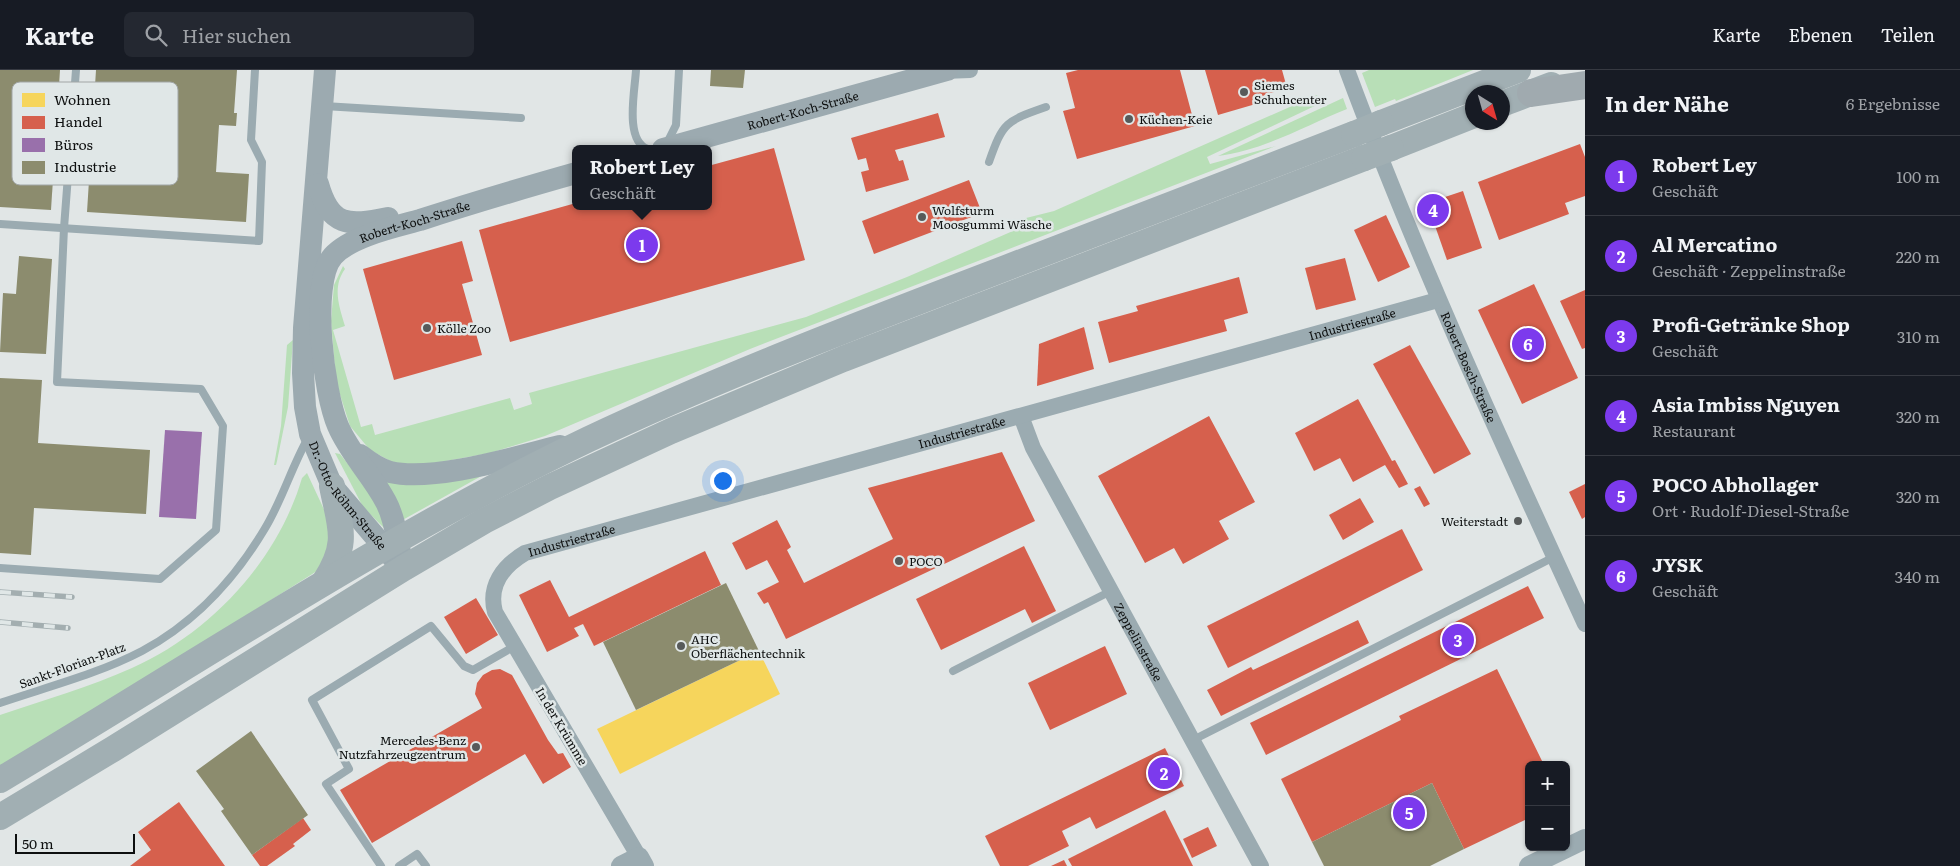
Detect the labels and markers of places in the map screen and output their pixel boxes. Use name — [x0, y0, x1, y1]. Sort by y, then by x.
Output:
place label: Siemes Schuhcenter — [1254, 76, 1327, 108]
marker: Siemes Schuhcenter — [1238, 86, 1250, 98]
place label: Küchen-Keie — [1139, 110, 1212, 128]
marker: Küchen-Keie — [1123, 113, 1135, 125]
pin: 4 — [1417, 191, 1449, 229]
place label: Wolfsturm Moosgummi Wäsche — [932, 201, 1052, 233]
marker: Wolfsturm Moosgummi Wäsche — [916, 211, 928, 223]
pin: 1 — [626, 226, 658, 264]
place label: Kölle Zoo — [437, 319, 491, 337]
marker: Kölle Zoo — [421, 322, 433, 334]
pin: 6 — [1512, 325, 1544, 363]
place label: Weiterstadt — [1441, 512, 1508, 530]
marker: Weiterstadt — [1512, 515, 1524, 527]
place label: POCO — [909, 552, 943, 570]
marker: POCO — [893, 555, 905, 567]
pin: 3 — [1442, 621, 1474, 659]
place label: AHC Oberflächentechnik — [691, 630, 806, 662]
marker: AHC Oberflächentechnik — [675, 640, 687, 652]
place label: Mercedes-Benz Nutzfahrzeugzentrum — [339, 731, 466, 763]
marker: Mercedes-Benz Nutzfahrzeugzentrum — [470, 741, 482, 753]
pin: 2 — [1148, 754, 1180, 792]
pin: 5 — [1393, 794, 1425, 832]

